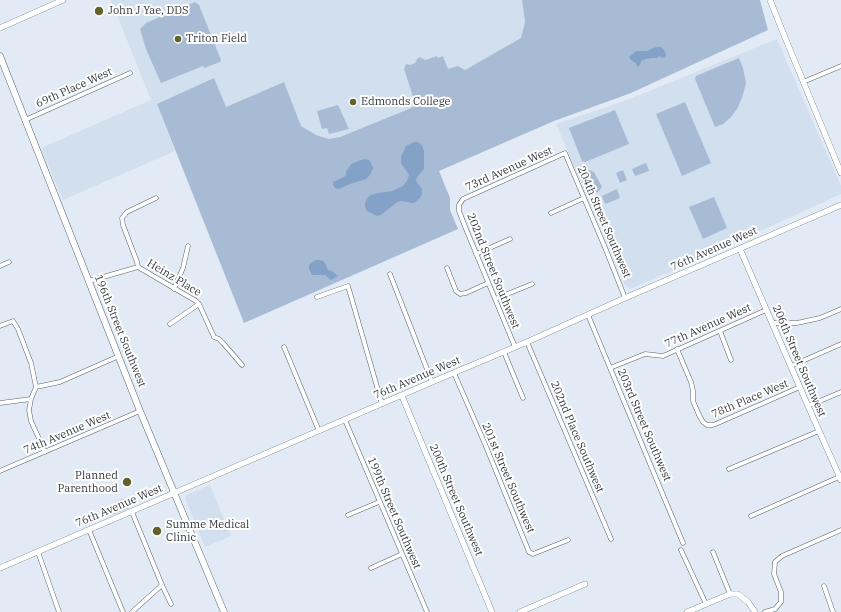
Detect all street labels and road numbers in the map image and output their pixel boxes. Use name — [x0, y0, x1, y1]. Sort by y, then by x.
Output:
street label: 69th Place West — [34, 65, 114, 111]
street label: 73rd Avenue West — [463, 144, 555, 194]
street label: 204th Street Southwest — [574, 164, 634, 280]
street label: 202nd Street Southwest — [464, 211, 522, 331]
street label: 76th Avenue West — [669, 224, 759, 274]
street label: Heinz Place — [145, 257, 203, 299]
street label: 196th Street Southwest — [91, 273, 149, 389]
street label: 77th Avenue West — [663, 301, 753, 351]
street label: 206th Street Southwest — [769, 303, 829, 419]
street label: 76th Avenue West — [372, 354, 462, 402]
street label: 203rd Street Southwest — [614, 367, 674, 483]
street label: 78th Place West — [710, 377, 790, 421]
street label: 202nd Place Southwest — [547, 379, 607, 495]
street label: 74th Avenue West — [22, 409, 112, 457]
street label: 201st Street Southwest — [479, 421, 537, 535]
street label: 200th Street Southwest — [426, 442, 486, 558]
street label: 199th Street Southwest — [364, 455, 424, 571]
street label: 76th Avenue West — [74, 482, 164, 530]

